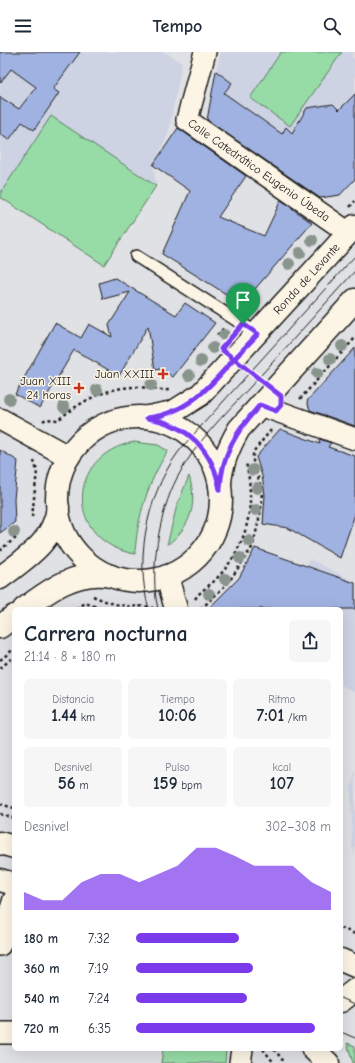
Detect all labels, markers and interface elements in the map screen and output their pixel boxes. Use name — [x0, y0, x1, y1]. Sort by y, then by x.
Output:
icon: menu — [12, 15, 34, 37]
icon: search — [321, 15, 343, 37]
text: Tempo — [153, 16, 202, 37]
street label: Calle Catedrático Eugenio Úbeda — [185, 116, 333, 224]
street label: Ronda de Levante — [270, 240, 343, 317]
pin — [226, 283, 260, 324]
icon: arrive — [232, 289, 254, 311]
place label: Juan XXIII — [95, 367, 154, 381]
marker: Juan XXIII — [157, 368, 169, 380]
place label: Juan XIII 24 horas — [20, 374, 71, 402]
marker: Juan XIII 24 horas — [74, 383, 84, 393]
button: share — [289, 620, 331, 662]
text: Carrera nocturna — [24, 621, 188, 647]
text: 21:14 · 8 × 180 m — [24, 649, 116, 664]
text: Distancia — [52, 693, 94, 706]
text: Tiempo — [160, 693, 195, 706]
text: Ritmo — [268, 693, 295, 706]
text: 1.44 — [51, 706, 77, 725]
text: 10:06 — [158, 706, 197, 725]
text: 7:01 — [257, 706, 284, 725]
text: km — [77, 711, 95, 724]
text: /km — [284, 711, 307, 724]
text: Desnivel — [54, 761, 92, 774]
text: Pulso — [165, 761, 190, 774]
text: kcal — [273, 761, 291, 774]
text: 56 — [58, 774, 76, 793]
text: 159 — [153, 774, 178, 793]
text: 107 — [270, 774, 294, 793]
text: m — [76, 779, 89, 792]
text: bpm — [178, 779, 202, 792]
text: Desnivel — [24, 819, 69, 834]
text: 302–308 m — [266, 819, 331, 834]
text: 180 m — [24, 931, 58, 946]
text: 7:32 — [88, 931, 110, 946]
text: 360 m — [24, 961, 60, 976]
text: 7:19 — [88, 961, 109, 976]
text: 540 m — [24, 991, 59, 1006]
text: 7:24 — [88, 991, 110, 1006]
text: 720 m — [24, 1021, 59, 1036]
text: 6:35 — [88, 1021, 111, 1036]

